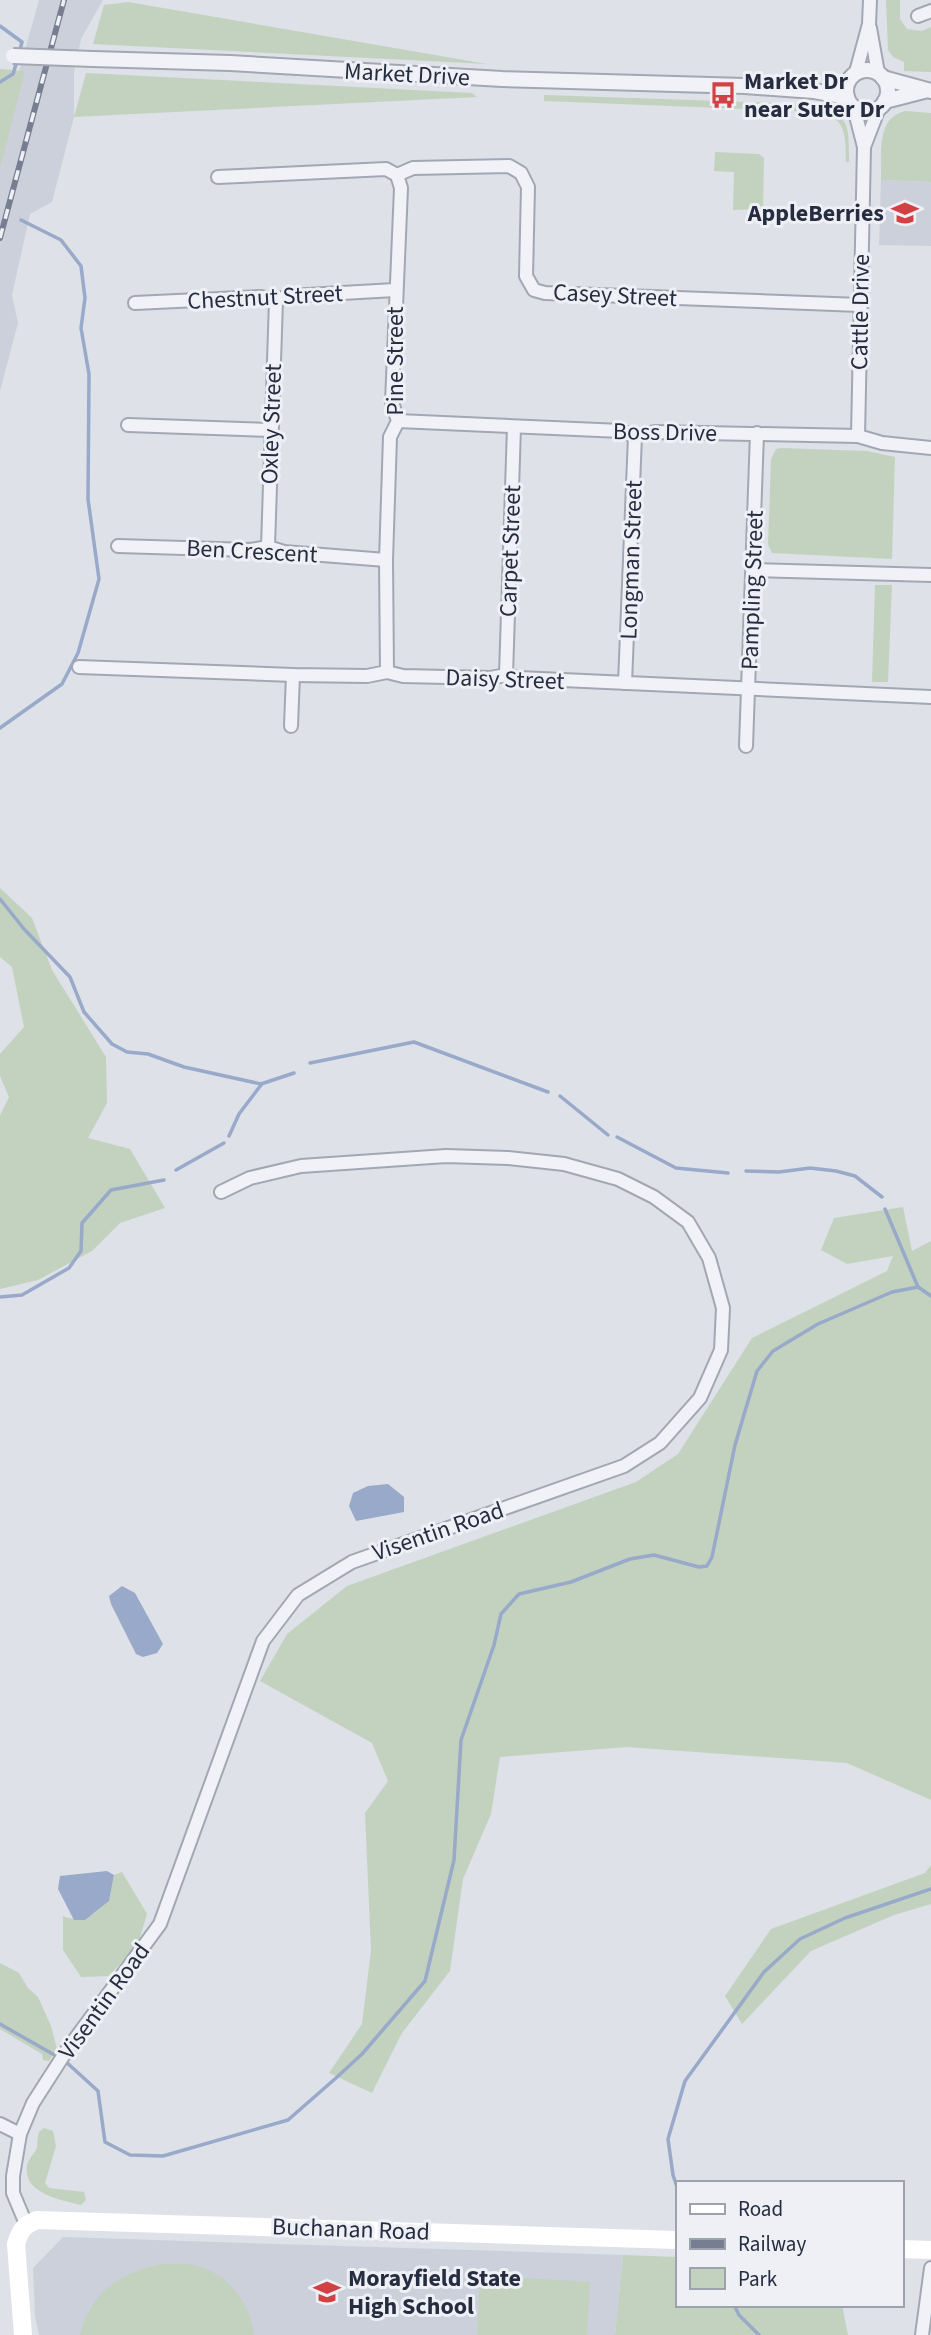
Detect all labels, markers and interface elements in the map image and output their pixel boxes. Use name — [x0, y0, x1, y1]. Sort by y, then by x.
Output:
street label: Market Drive — [343, 54, 471, 95]
place label: Market Dr near Suter Dr — [744, 64, 885, 127]
bus stop icon: Market Dr near Suter Dr — [708, 80, 738, 110]
place label: AppleBerries — [747, 196, 884, 231]
school or university icon: AppleBerries — [890, 198, 920, 228]
street label: Cattle Drive — [842, 254, 879, 370]
street label: Casey Street — [552, 275, 678, 316]
street label: Chestnut Street — [186, 276, 344, 319]
street label: Pine Street — [378, 306, 413, 416]
street label: Oxley Street — [252, 363, 291, 485]
street label: Boss Drive — [613, 414, 717, 451]
street label: Longman Street — [611, 480, 652, 640]
street label: Carpet Street — [491, 484, 530, 618]
street label: Pampling Street — [732, 509, 773, 671]
street label: Ben Crescent — [186, 531, 318, 572]
street label: Daisy Street — [445, 660, 565, 699]
street label: Visentin Road — [368, 1493, 509, 1570]
street label: Visentin Road — [50, 1936, 159, 2067]
legend — [676, 2181, 903, 2307]
text: Road — [738, 2194, 783, 2224]
street label: Buchanan Road — [271, 2209, 431, 2250]
text: Railway — [738, 2229, 806, 2259]
place label: Morayfield State High School — [348, 2261, 521, 2324]
text: Park — [738, 2264, 778, 2294]
school or university icon: Morayfield State High School — [312, 2277, 342, 2307]

